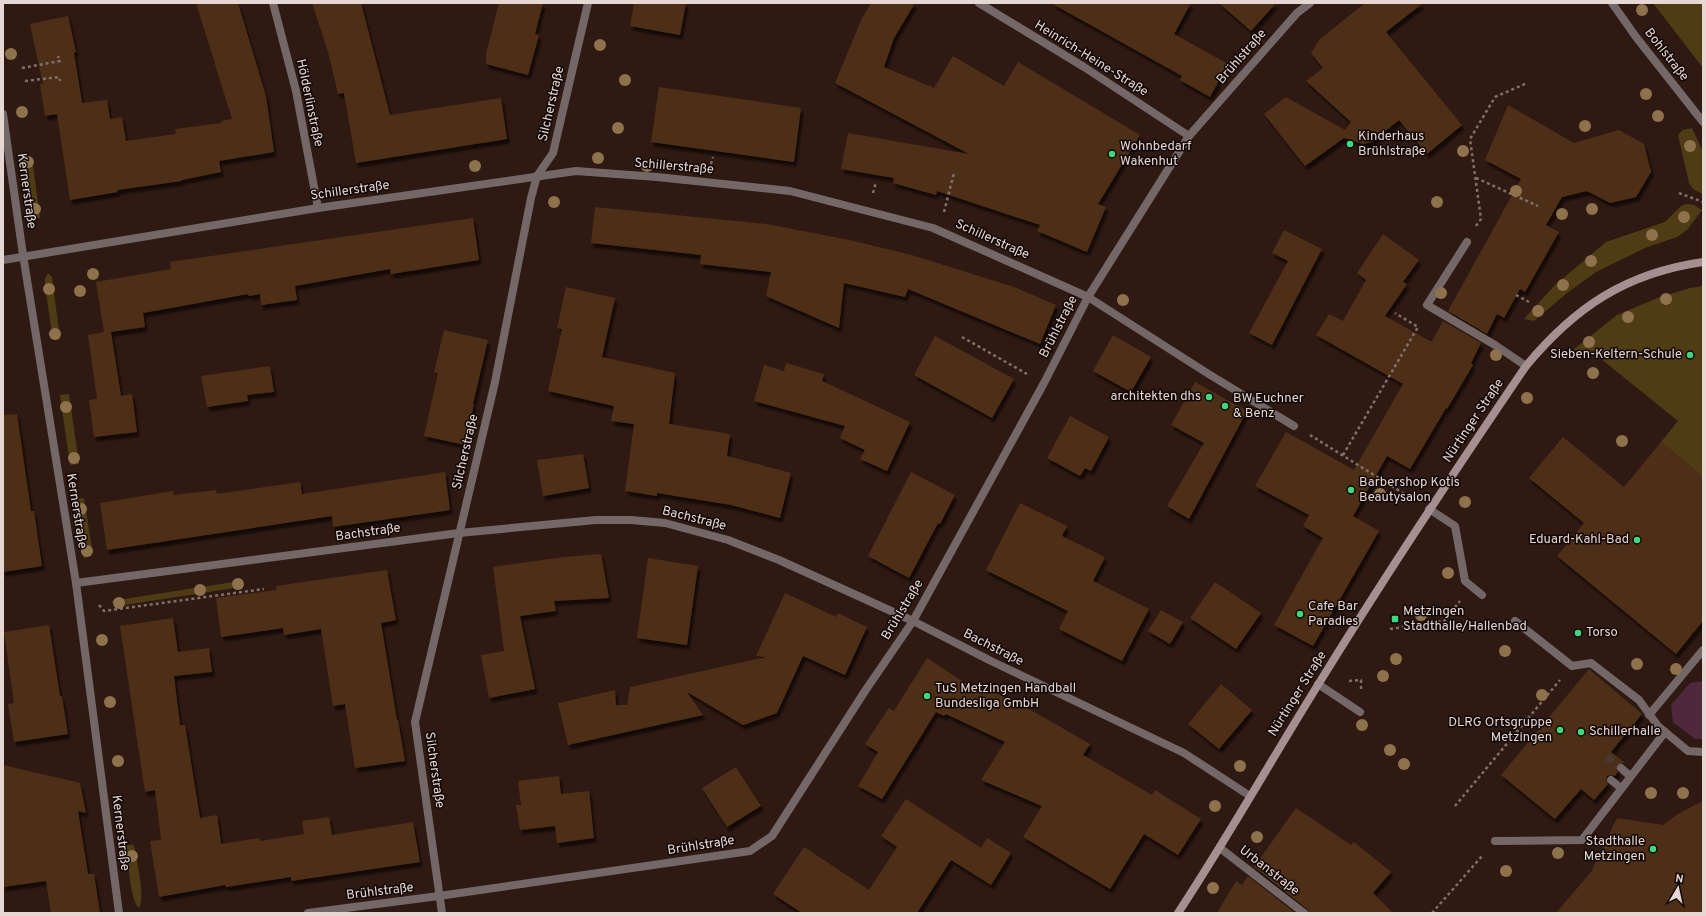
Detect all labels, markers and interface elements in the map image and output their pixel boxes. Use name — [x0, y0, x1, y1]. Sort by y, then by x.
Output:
street label: Heinrich-Heine-Straße — [1031, 18, 1151, 100]
street label: Bohlstraße — [1640, 25, 1692, 85]
street label: Brühlstraße — [1214, 26, 1270, 88]
street label: Hölderlinstraße — [292, 58, 326, 148]
street label: Silcherstraße — [536, 65, 568, 143]
place label: Kinderhaus Brühlstraße — [1358, 129, 1426, 160]
place label: Wohnbedarf Wakenhut — [1120, 139, 1192, 170]
marker: Kinderhaus Brühlstraße — [1345, 139, 1355, 149]
marker: Wohnbedarf Wakenhut — [1107, 149, 1117, 159]
street label: Kernerstraße — [13, 152, 39, 230]
street label: Schillerstraße — [634, 156, 714, 178]
street label: Schillerstraße — [309, 178, 391, 204]
street label: Schillerstraße — [952, 216, 1032, 264]
street label: Brühlstraße — [1036, 293, 1082, 361]
place label: Sieben-Keltern-Schule — [1550, 347, 1682, 363]
marker: Sieben-Keltern-Schule — [1685, 350, 1695, 360]
street label: Nürtinger Straße — [1440, 376, 1508, 466]
place label: architekten dhs — [1111, 389, 1201, 405]
place label: BW Euchner & Benz — [1233, 391, 1304, 422]
marker: architekten dhs — [1204, 392, 1214, 402]
marker: BW Euchner & Benz — [1220, 401, 1230, 411]
street label: Silcherstraße — [450, 413, 482, 491]
street label: Kernerstraße — [62, 472, 90, 550]
place label: Barbershop Kotis Beautysalon — [1359, 475, 1460, 506]
marker: Barbershop Kotis Beautysalon — [1346, 485, 1356, 495]
street label: Bachstraße — [660, 503, 728, 535]
street label: Bachstraße — [334, 521, 402, 545]
place label: Eduard-Kahl-Bad — [1529, 532, 1629, 548]
marker: Eduard-Kahl-Bad — [1632, 535, 1642, 545]
street label: Brühlstraße — [879, 577, 927, 643]
place label: Cafe Bar Paradies — [1308, 599, 1358, 630]
place label: Metzingen Stadthalle/Hallenbad — [1403, 604, 1527, 635]
marker: Cafe Bar Paradies — [1295, 609, 1305, 619]
marker: Metzingen Stadthalle/Hallenbad — [1390, 614, 1400, 624]
place label: Torso — [1586, 625, 1618, 641]
street label: Bachstraße — [960, 626, 1026, 670]
marker: Torso — [1573, 628, 1583, 638]
street label: Nürtinger Straße — [1265, 648, 1331, 740]
place label: TuS Metzingen Handball Bundesliga GmbH — [935, 681, 1076, 712]
marker: TuS Metzingen Handball Bundesliga GmbH — [922, 691, 932, 701]
place label: DLRG Ortsgruppe Metzingen — [1448, 715, 1552, 746]
place label: Schillerhalle — [1589, 724, 1661, 740]
marker: DLRG Ortsgruppe Metzingen — [1555, 725, 1565, 735]
marker: Schillerhalle — [1576, 727, 1586, 737]
street label: Silcherstraße — [421, 731, 447, 809]
street label: Kernerstraße — [107, 794, 133, 872]
street label: Brühlstraße — [666, 833, 736, 859]
place label: Stadthalle Metzingen — [1584, 834, 1645, 865]
street label: Urbanstraße — [1236, 843, 1302, 899]
marker: Stadthalle Metzingen — [1648, 844, 1658, 854]
north arrow — [1658, 868, 1698, 908]
text: N — [1674, 872, 1684, 887]
street label: Brühlstraße — [345, 880, 415, 904]

